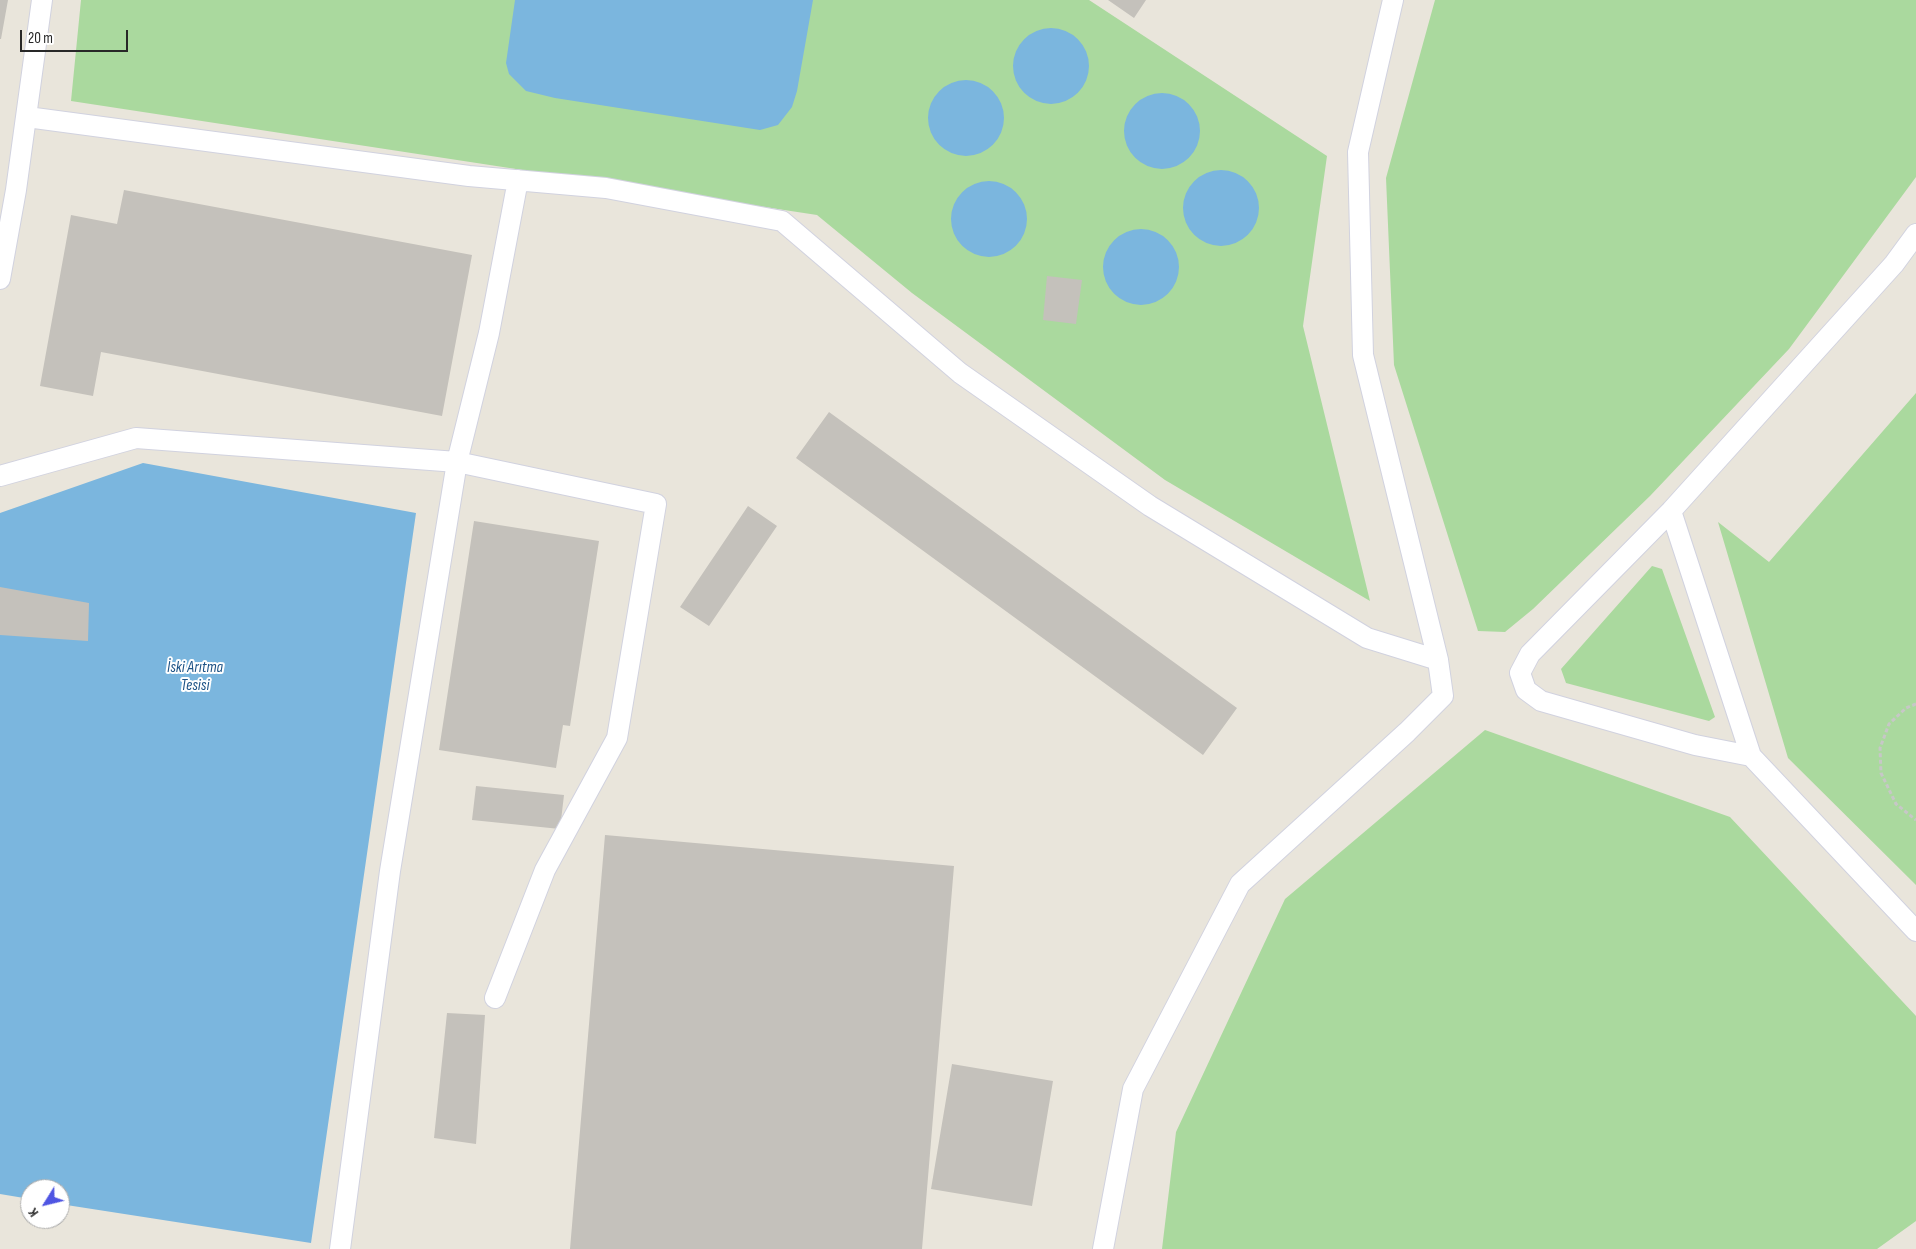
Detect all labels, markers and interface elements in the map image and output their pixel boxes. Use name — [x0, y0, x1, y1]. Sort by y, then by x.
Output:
scale bar — [22, 20, 130, 52]
text: 20 m — [28, 29, 53, 48]
water label: İski Arıtma Tesisi — [167, 658, 223, 696]
north arrow — [20, 1179, 70, 1229]
text: K — [24, 1205, 42, 1220]

